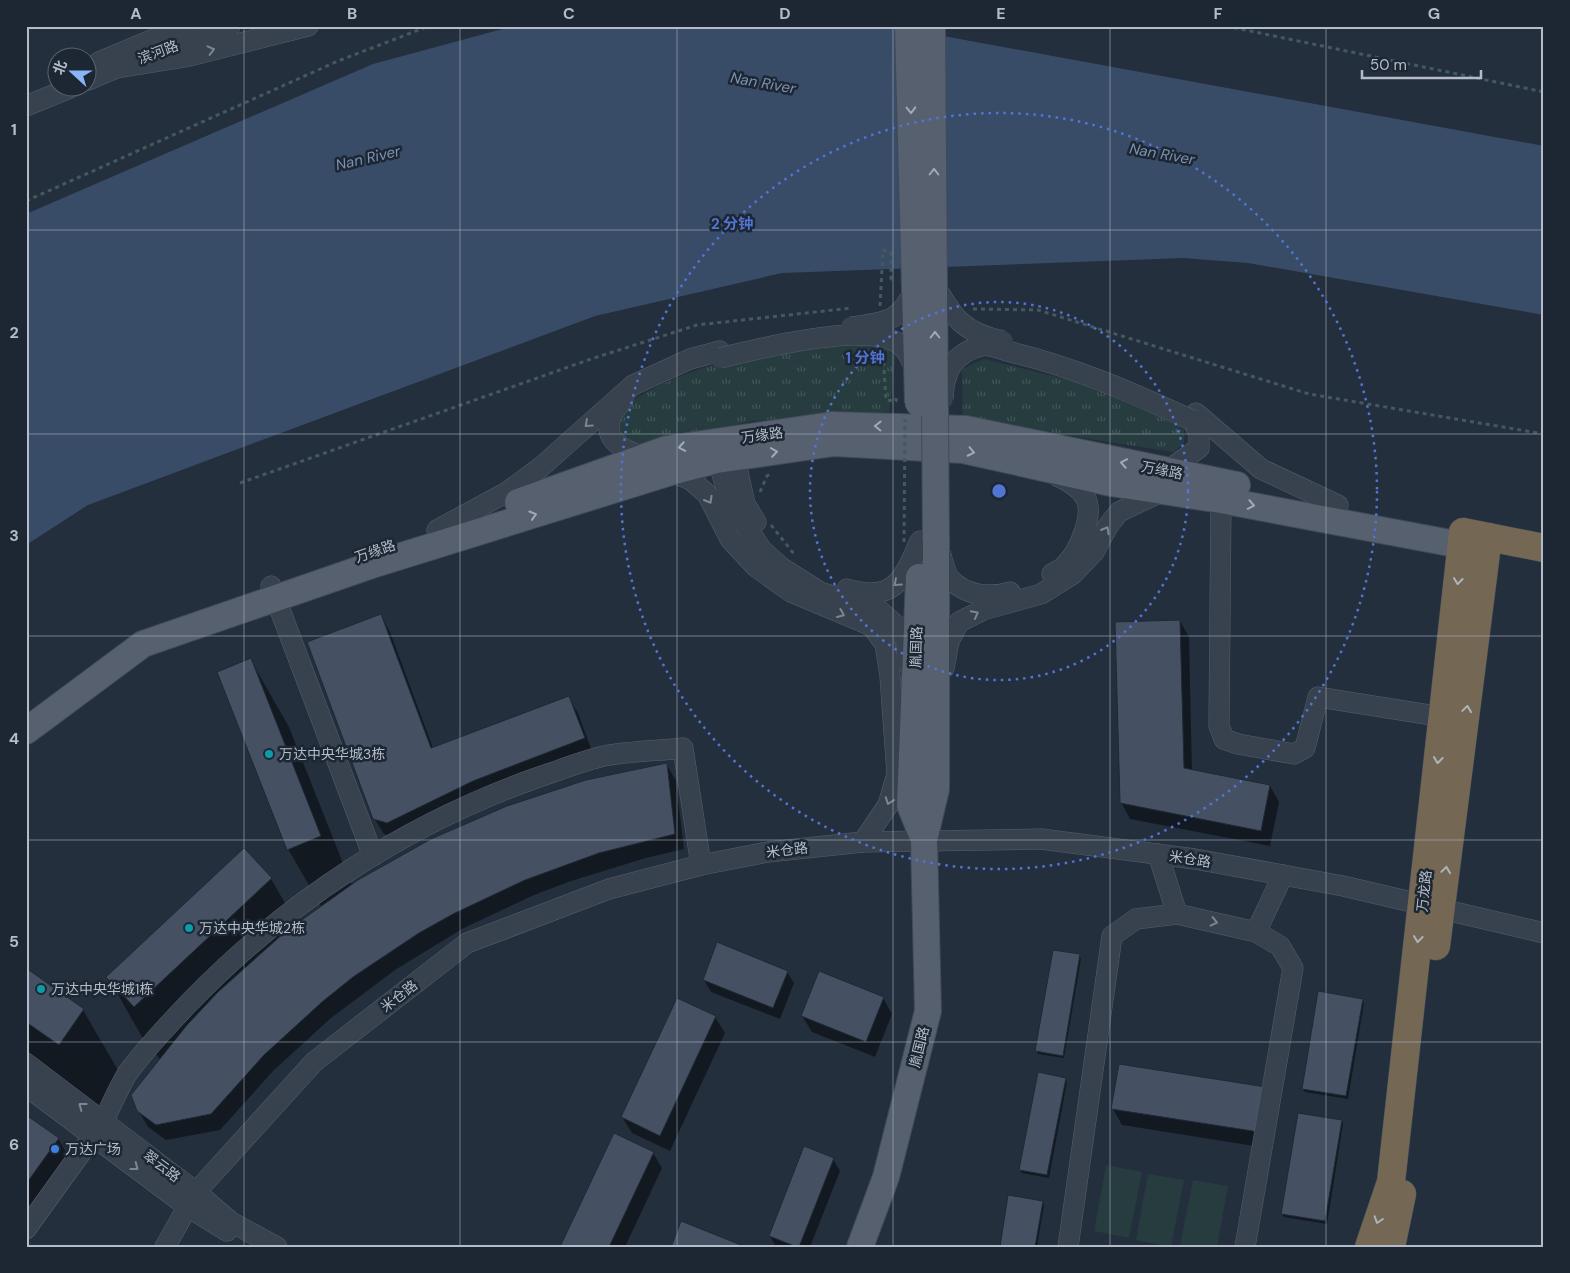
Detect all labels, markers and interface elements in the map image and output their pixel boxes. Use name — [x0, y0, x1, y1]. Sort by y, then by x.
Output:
text: A — [130, 3, 142, 24]
text: B — [347, 3, 357, 24]
text: C — [563, 3, 575, 24]
text: D — [779, 3, 791, 24]
text: E — [996, 3, 1006, 24]
text: F — [1214, 3, 1223, 24]
text: G — [1428, 3, 1440, 24]
street label: 滨河路 — [135, 36, 181, 68]
one-way arrow — [206, 45, 215, 56]
north arrow — [48, 48, 98, 98]
scale bar — [1362, 48, 1481, 80]
text: 50 m — [1370, 55, 1407, 75]
text: 北 — [49, 58, 71, 77]
water label: Nan River — [729, 67, 798, 99]
one-way arrow — [905, 106, 916, 114]
text: 1 — [11, 119, 17, 140]
water label: Nan River — [1128, 138, 1197, 170]
water label: Nan River — [334, 141, 403, 175]
one-way arrow — [929, 168, 939, 176]
text: 2 分钟 — [711, 214, 753, 234]
text: 2 — [9, 322, 19, 343]
one-way arrow — [930, 331, 940, 338]
text: 1 分钟 — [846, 348, 885, 368]
one-way arrow — [585, 418, 594, 427]
one-way arrow — [873, 421, 881, 432]
street label: 万缘路 — [740, 423, 784, 447]
one-way arrow — [677, 441, 686, 451]
one-way arrow — [966, 446, 975, 457]
one-way arrow — [771, 447, 779, 458]
street label: 万缘路 — [1140, 457, 1184, 483]
one-way arrow — [1119, 458, 1128, 468]
centre of rings — [990, 482, 1008, 500]
one-way arrow — [703, 494, 713, 503]
one-way arrow — [1246, 500, 1255, 510]
one-way arrow — [528, 510, 537, 520]
text: 3 — [9, 525, 19, 546]
one-way arrow — [1100, 526, 1110, 535]
street label: 万缘路 — [352, 536, 398, 566]
one-way arrow — [893, 577, 902, 586]
one-way arrow — [1453, 577, 1464, 585]
one-way arrow — [836, 607, 845, 618]
one-way arrow — [970, 610, 979, 620]
street label: 胤国路 — [906, 626, 926, 668]
one-way arrow — [1462, 704, 1472, 713]
text: 4 — [9, 728, 19, 749]
place label: 万达中央华城3栋 — [279, 745, 385, 763]
marker: 万达中央华城3栋 — [263, 748, 275, 760]
one-way arrow — [1433, 756, 1444, 764]
one-way arrow — [885, 796, 895, 805]
street label: 米仓路 — [765, 839, 809, 861]
street label: 米仓路 — [1168, 847, 1212, 871]
one-way arrow — [1440, 865, 1451, 873]
street label: 万龙路 — [1413, 869, 1435, 913]
one-way arrow — [1210, 916, 1219, 927]
place label: 万达中央华城2栋 — [199, 919, 305, 937]
marker: 万达中央华城2栋 — [183, 922, 195, 934]
text: 5 — [9, 931, 19, 952]
one-way arrow — [1413, 935, 1424, 943]
street label: 米仓路 — [377, 976, 421, 1016]
place label: 万达中央华城1栋 — [51, 980, 153, 998]
marker: 万达中央华城1栋 — [35, 983, 47, 995]
street label: 胤国路 — [905, 1024, 933, 1070]
one-way arrow — [79, 1103, 88, 1111]
text: 6 — [9, 1134, 19, 1155]
place label: 万达广场 — [65, 1140, 121, 1158]
marker: 万达广场 — [49, 1143, 61, 1155]
street label: 翠云路 — [140, 1146, 184, 1186]
one-way arrow — [129, 1162, 138, 1170]
one-way arrow — [1374, 1215, 1384, 1224]

